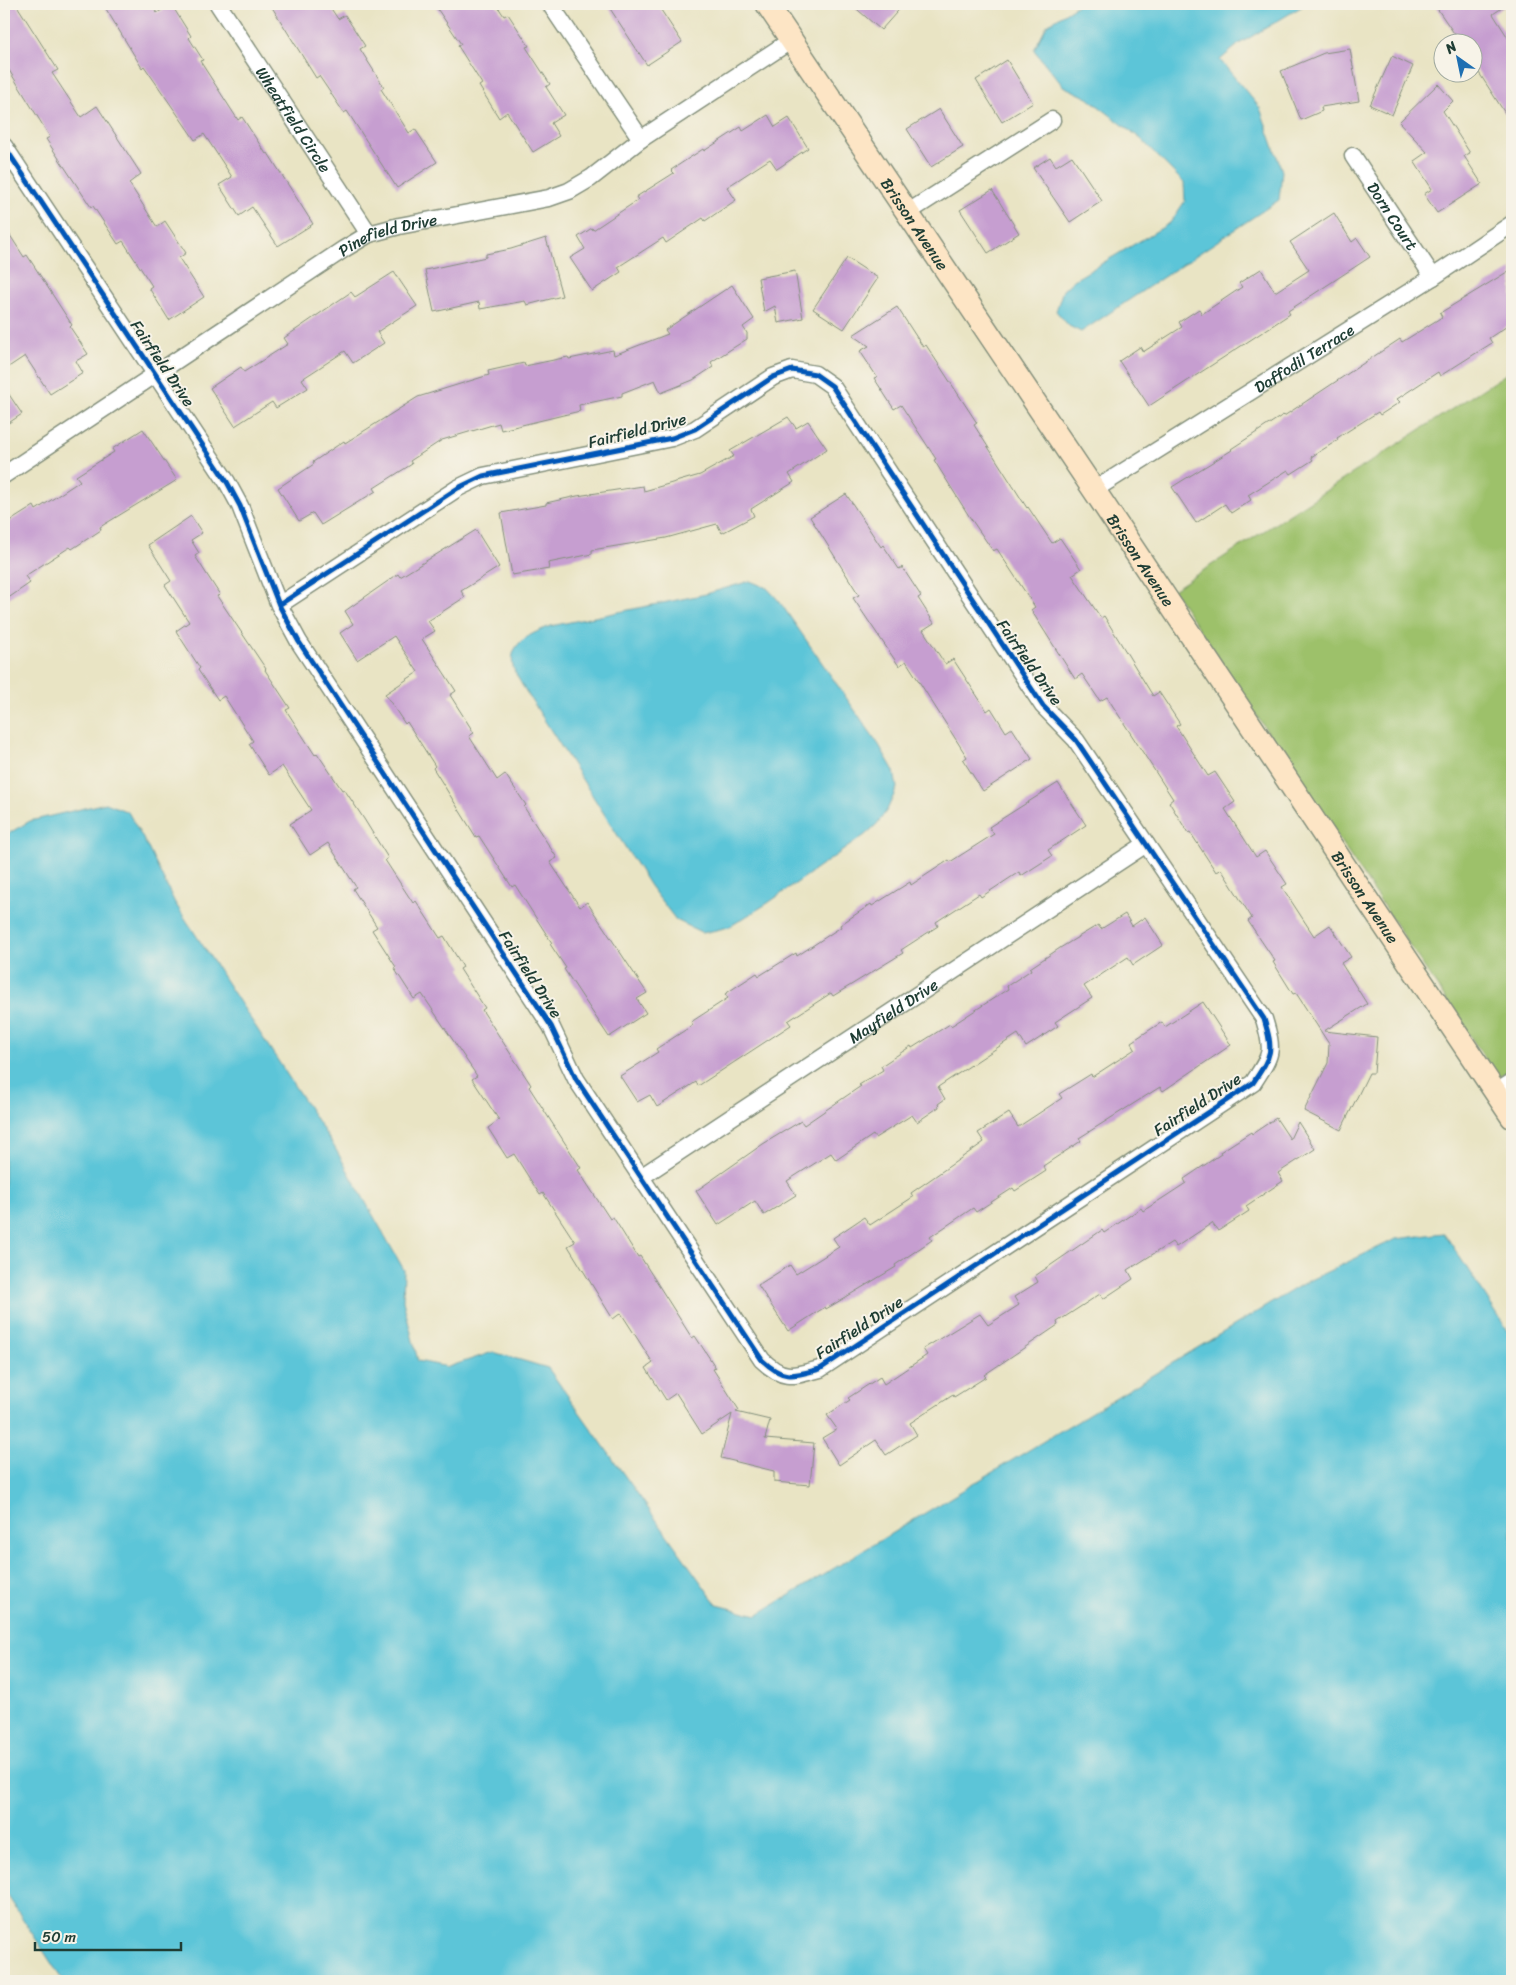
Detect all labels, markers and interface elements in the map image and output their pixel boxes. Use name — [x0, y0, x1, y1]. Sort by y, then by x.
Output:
north arrow — [1434, 32, 1484, 82]
text: N — [1439, 34, 1462, 61]
street label: Wheatfield Circle — [248, 60, 339, 179]
street label: Brisson Avenue — [873, 172, 956, 277]
street label: Dorn Court — [1359, 176, 1426, 257]
street label: Pinefield Drive — [332, 205, 440, 264]
street label: Fairfield Drive — [122, 313, 203, 413]
street label: Daffodil Terrace — [1248, 316, 1361, 401]
street label: Fairfield Drive — [585, 404, 689, 457]
street label: Brisson Avenue — [1099, 508, 1182, 613]
street label: Fairfield Drive — [989, 613, 1070, 712]
street label: Brisson Avenue — [1323, 845, 1407, 950]
street label: Fairfield Drive — [491, 924, 570, 1024]
street label: Mayfield Drive — [842, 971, 944, 1052]
street label: Fairfield Drive — [1147, 1065, 1247, 1144]
street label: Fairfield Drive — [809, 1288, 909, 1367]
scale bar — [35, 1920, 181, 1952]
text: 50 m — [42, 1924, 77, 1950]

